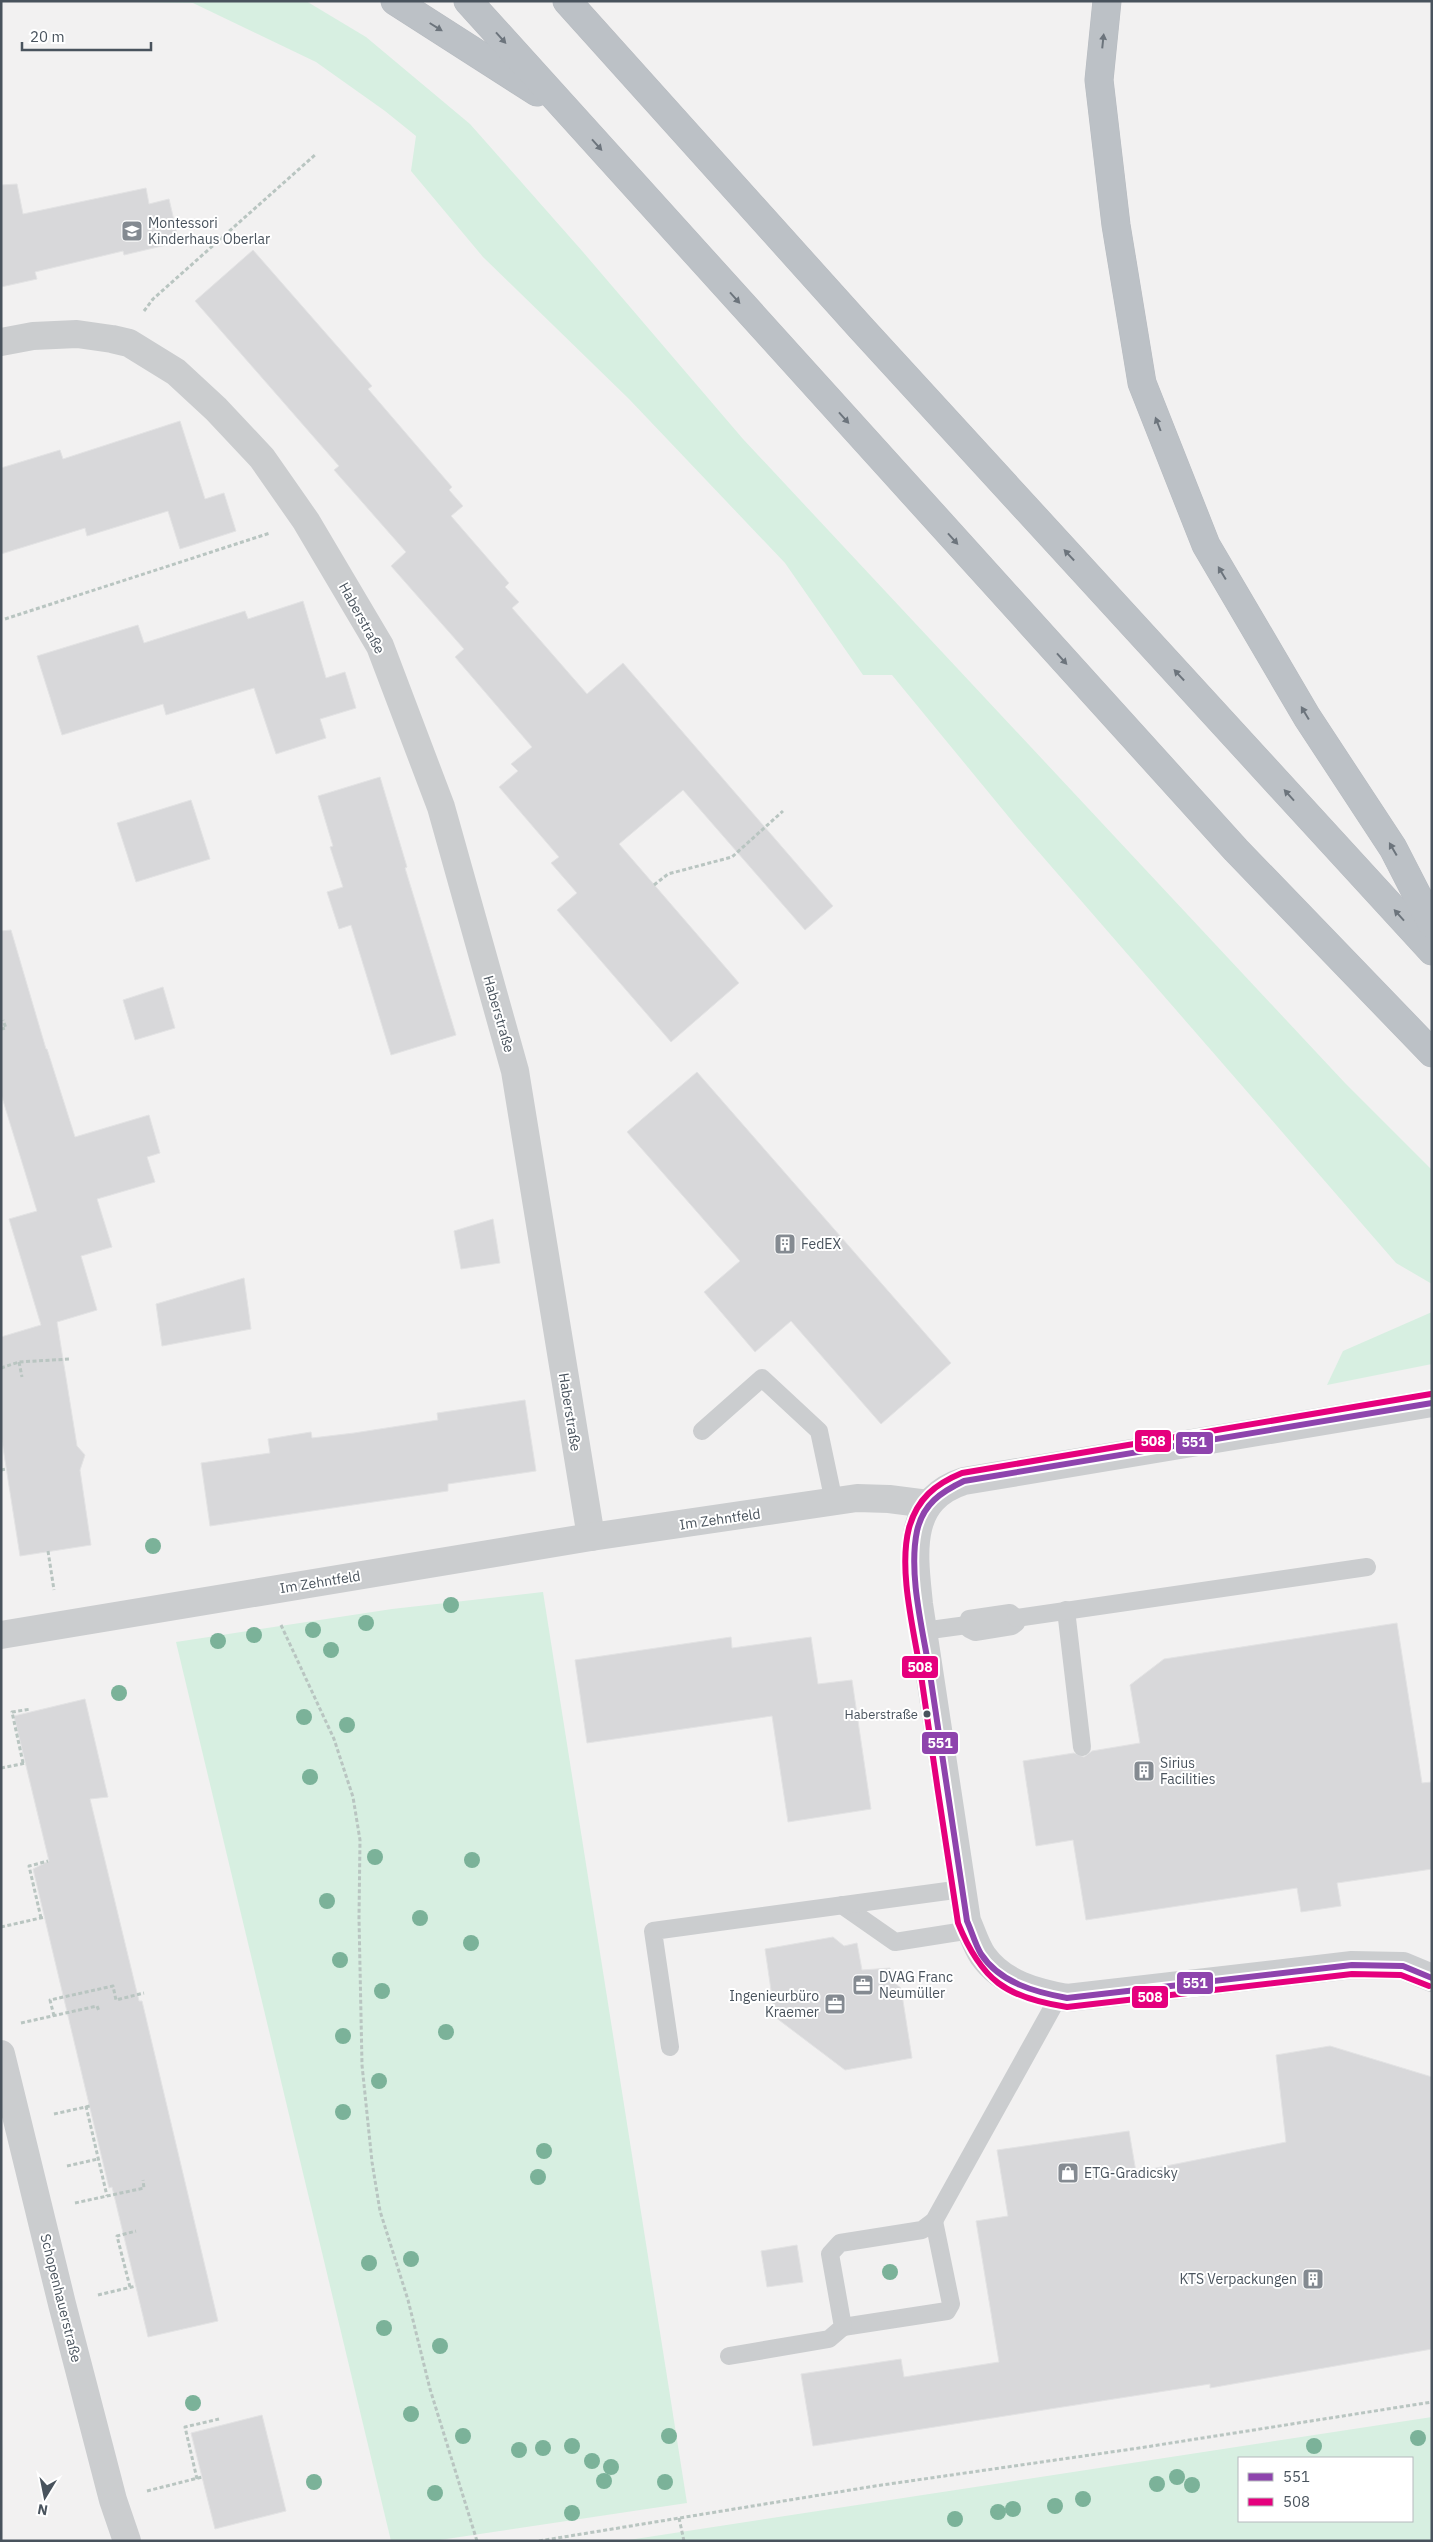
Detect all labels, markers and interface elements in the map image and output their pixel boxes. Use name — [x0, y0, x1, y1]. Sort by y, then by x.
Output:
scale bar — [22, 20, 151, 52]
one-way arrow — [429, 23, 442, 32]
text: 20 m — [30, 27, 65, 46]
one-way arrow — [495, 31, 507, 43]
one-way arrow — [1099, 33, 1107, 49]
one-way arrow — [591, 138, 603, 150]
place label: Montessori Kinderhaus Oberlar — [148, 214, 270, 248]
school or university icon: Montessori Kinderhaus Oberlar — [120, 219, 144, 243]
one-way arrow — [729, 291, 741, 303]
one-way arrow — [838, 412, 850, 424]
one-way arrow — [1154, 416, 1162, 431]
one-way arrow — [947, 532, 959, 544]
one-way arrow — [1063, 550, 1075, 562]
one-way arrow — [1218, 567, 1227, 580]
street label: Haberstraße — [335, 579, 389, 657]
one-way arrow — [1056, 652, 1068, 664]
one-way arrow — [1173, 670, 1185, 682]
one-way arrow — [1300, 707, 1309, 720]
one-way arrow — [1283, 789, 1295, 801]
one-way arrow — [1389, 843, 1398, 856]
one-way arrow — [1393, 909, 1405, 921]
street label: Haberstraße — [479, 973, 519, 1055]
building icon: FedEX — [773, 1232, 797, 1256]
place label: FedEX — [801, 1235, 841, 1253]
street label: Haberstraße — [555, 1372, 585, 1453]
line badge: 508 — [1134, 1429, 1172, 1453]
line badge: 551 — [1175, 1431, 1214, 1455]
text: 508 — [1140, 1432, 1166, 1450]
text: 551 — [1181, 1433, 1207, 1451]
street label: Im Zehntfeld — [678, 1504, 762, 1534]
street label: Im Zehntfeld — [278, 1567, 362, 1597]
line badge: 508 — [901, 1655, 939, 1679]
text: 508 — [907, 1658, 933, 1676]
place label: Haberstraße — [844, 1706, 918, 1723]
marker: Haberstraße — [922, 1709, 932, 1719]
line badge: 551 — [921, 1731, 959, 1755]
text: 551 — [927, 1734, 953, 1752]
place label: Sirius Facilities — [1160, 1754, 1216, 1788]
building icon: Sirius Facilities — [1132, 1759, 1156, 1783]
place label: DVAG Franc Neumüller — [879, 1968, 953, 2002]
line badge: 551 — [1176, 1971, 1214, 1995]
office icon: DVAG Franc Neumüller — [851, 1973, 875, 1997]
text: 551 — [1182, 1974, 1208, 1992]
line badge: 508 — [1131, 1985, 1169, 2009]
place label: Ingenieurbüro Kraemer — [729, 1987, 819, 2021]
text: 508 — [1137, 1988, 1163, 2006]
office icon: Ingenieurbüro Kraemer — [823, 1992, 847, 2016]
shop icon: ETG-Gradicsky — [1056, 2161, 1080, 2185]
place label: ETG-Gradicsky — [1084, 2164, 1178, 2182]
street label: Schopenhauerstraße — [36, 2232, 86, 2364]
building icon: KTS Verpackungen — [1301, 2267, 1325, 2291]
place label: KTS Verpackungen — [1179, 2270, 1297, 2288]
legend — [1238, 2457, 1413, 2522]
text: 551 — [1283, 2467, 1310, 2486]
north arrow — [20, 2472, 70, 2522]
text: 508 — [1283, 2492, 1310, 2511]
text: N — [36, 2500, 49, 2520]

